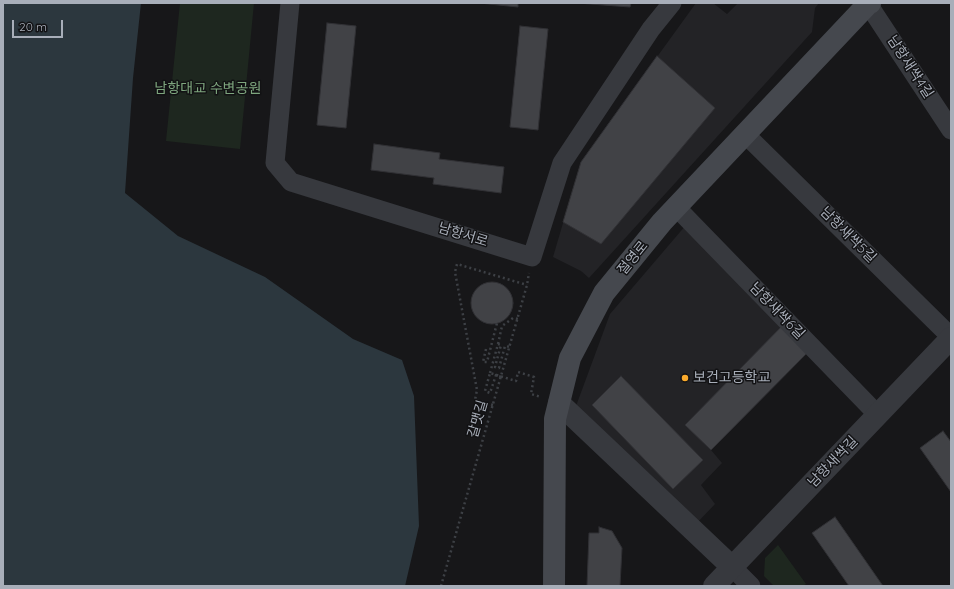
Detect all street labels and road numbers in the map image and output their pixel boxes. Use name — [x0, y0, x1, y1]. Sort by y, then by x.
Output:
street label: 남항새싹4길 — [883, 32, 937, 102]
street label: 남항새싹5길 — [817, 204, 879, 266]
street label: 남항서로 — [436, 219, 490, 251]
street label: 절영로 — [614, 238, 652, 278]
street label: 남항새싹6길 — [746, 279, 808, 343]
street label: 갈맷길 — [465, 398, 491, 440]
street label: 남항새싹길 — [805, 433, 861, 491]

